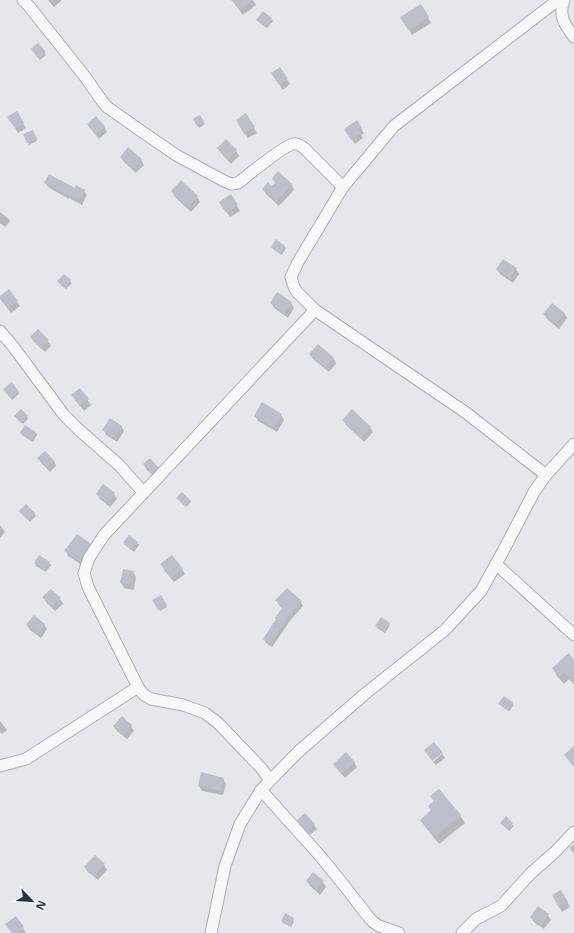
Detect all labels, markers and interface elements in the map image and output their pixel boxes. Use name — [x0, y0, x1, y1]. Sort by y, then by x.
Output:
north arrow — [12, 881, 52, 921]
text: N — [33, 898, 50, 913]

